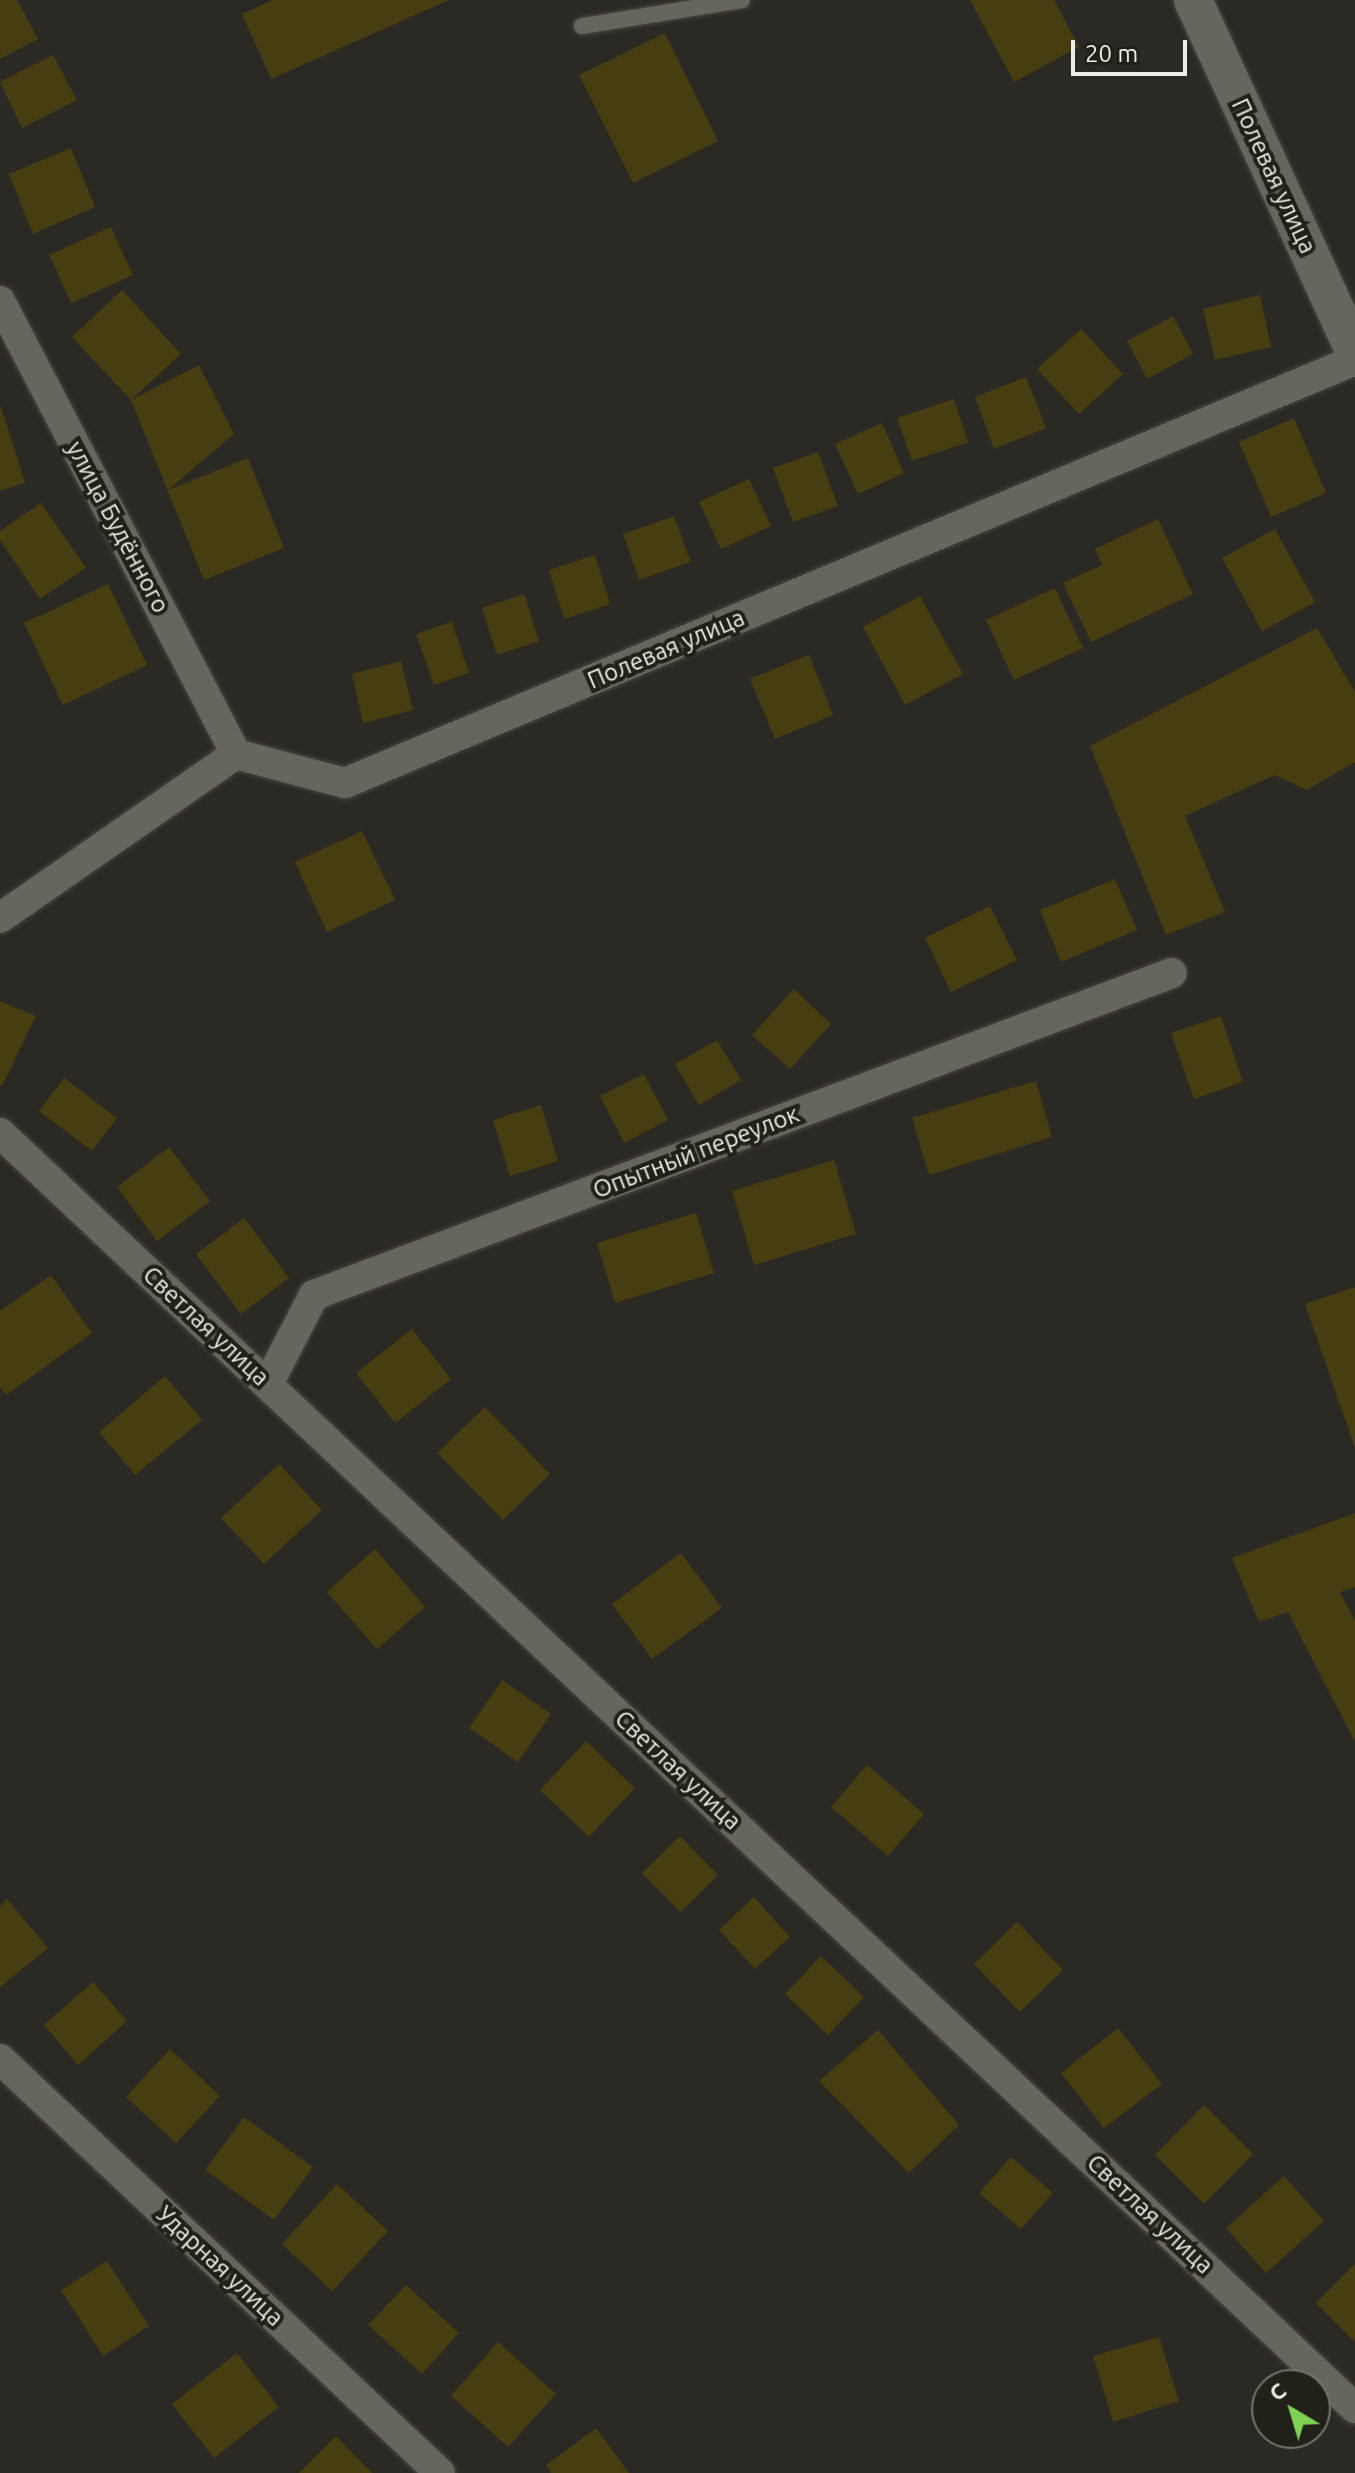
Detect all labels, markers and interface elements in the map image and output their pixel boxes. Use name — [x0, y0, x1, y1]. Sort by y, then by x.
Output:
scale bar — [1075, 24, 1191, 74]
text: 20 m — [1085, 40, 1138, 67]
street label: Полевая улица — [1226, 94, 1322, 258]
street label: улица Будённого — [61, 436, 175, 618]
street label: Полевая улица — [583, 603, 749, 695]
street label: Опытный переулок — [589, 1099, 803, 1205]
street label: Светлая улица — [137, 1260, 275, 1392]
street label: Светлая улица — [609, 1704, 747, 1836]
street label: Светлая улица — [1081, 2148, 1219, 2280]
street label: Ударная улица — [151, 2200, 289, 2332]
north arrow — [1251, 2369, 1331, 2449]
text: С — [1264, 2377, 1290, 2405]

